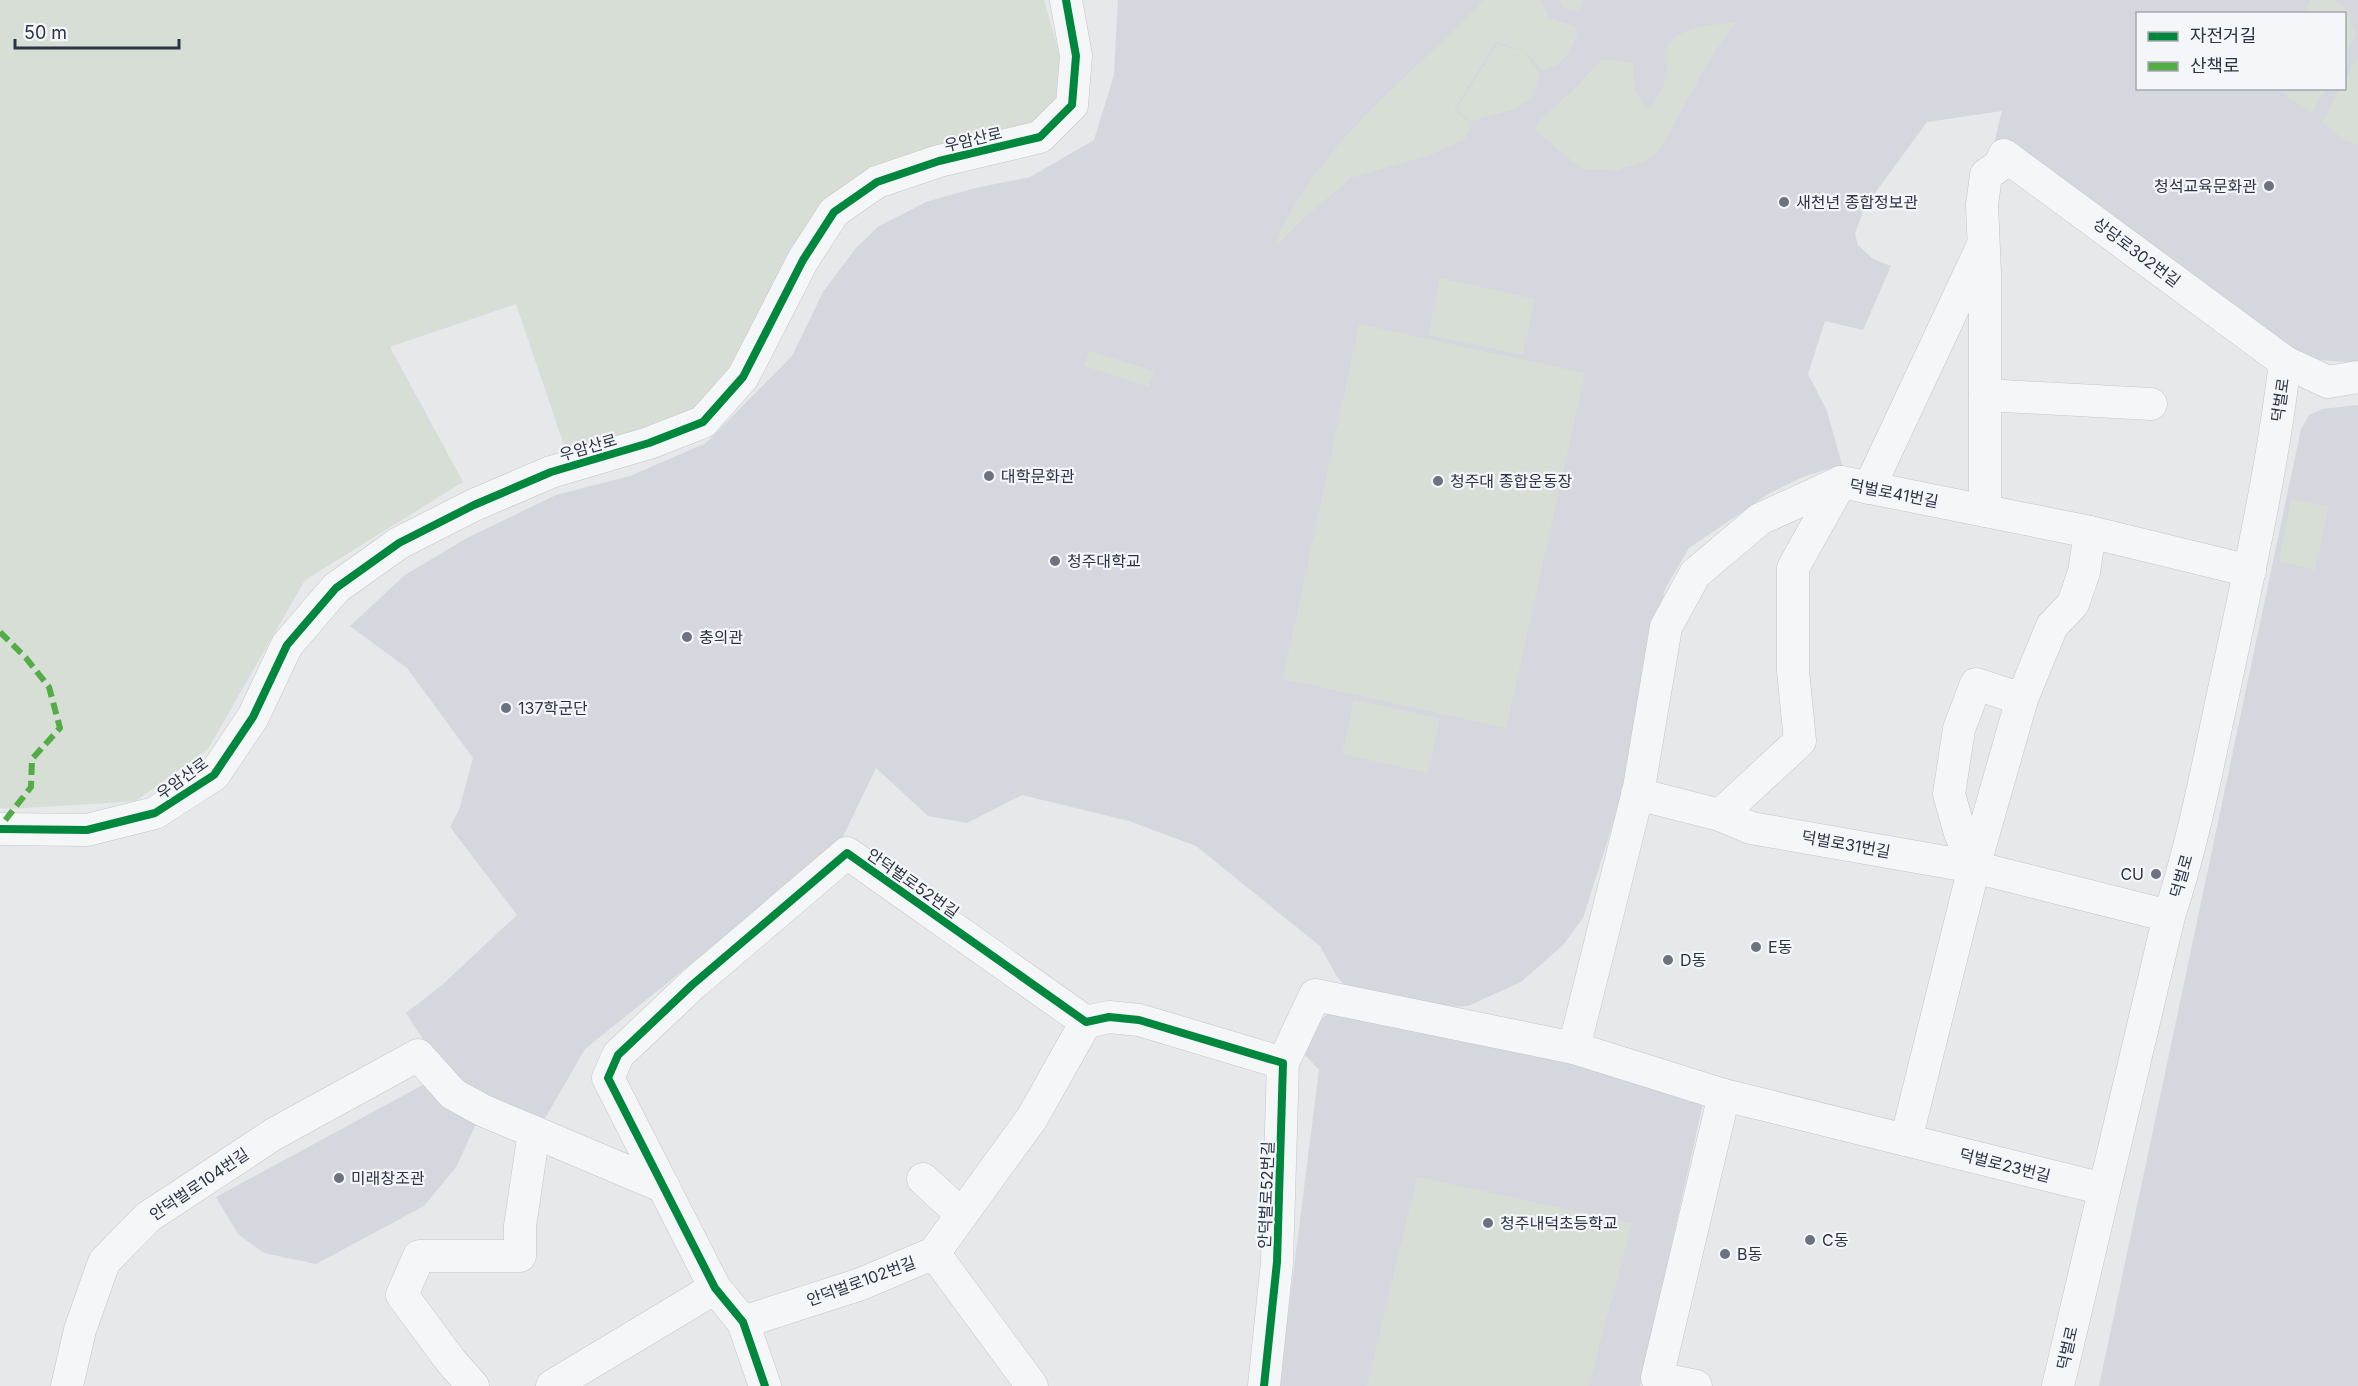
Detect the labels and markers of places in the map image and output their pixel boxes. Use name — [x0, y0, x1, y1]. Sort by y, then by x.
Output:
place label: 청석교육문화관 — [2154, 176, 2257, 196]
marker: 청석교육문화관 — [2262, 179, 2276, 193]
place label: 새천년 종합정보관 — [1796, 192, 1919, 212]
marker: 새천년 종합정보관 — [1777, 195, 1791, 209]
place label: 대학문화관 — [1001, 466, 1075, 486]
marker: 대학문화관 — [982, 469, 996, 483]
place label: 청주대 종합운동장 — [1450, 471, 1573, 491]
marker: 청주대 종합운동장 — [1431, 474, 1445, 488]
place label: 청주대학교 — [1067, 551, 1141, 571]
marker: 청주대학교 — [1048, 554, 1062, 568]
place label: 충의관 — [699, 627, 743, 647]
marker: 충의관 — [680, 630, 694, 644]
place label: 137학군단 — [518, 698, 588, 718]
marker: 137학군단 — [499, 701, 513, 715]
place label: CU — [2120, 864, 2144, 884]
marker: CU — [2149, 867, 2163, 881]
place label: E동 — [1768, 937, 1793, 957]
marker: E동 — [1749, 940, 1763, 954]
place label: D동 — [1680, 950, 1707, 970]
marker: D동 — [1661, 953, 1675, 967]
place label: 미래창조관 — [351, 1168, 425, 1188]
marker: 미래창조관 — [332, 1171, 346, 1185]
place label: 청주내덕초등학교 — [1500, 1213, 1618, 1233]
marker: 청주내덕초등학교 — [1481, 1216, 1495, 1230]
place label: C동 — [1822, 1230, 1849, 1250]
marker: C동 — [1803, 1233, 1817, 1247]
place label: B동 — [1737, 1244, 1762, 1264]
marker: B동 — [1718, 1247, 1732, 1261]

